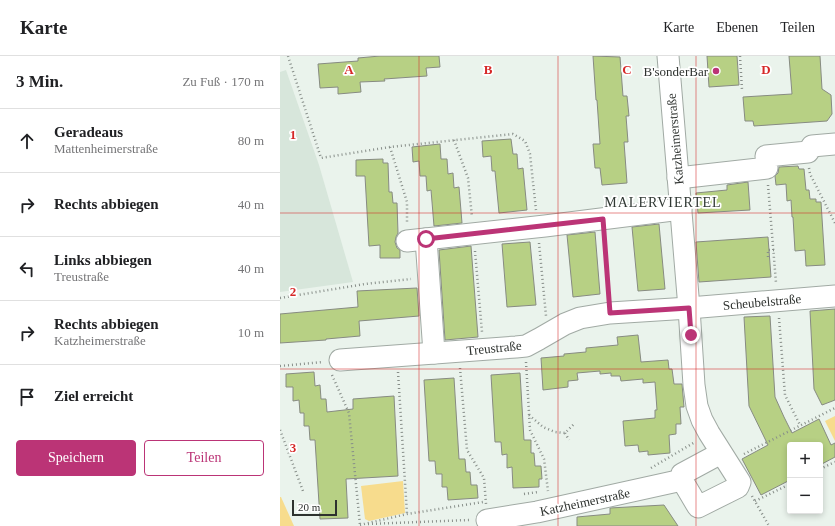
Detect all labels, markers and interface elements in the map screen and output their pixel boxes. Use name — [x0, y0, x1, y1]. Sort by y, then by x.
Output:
text: Karte — [20, 17, 67, 38]
text: Karte — [663, 20, 694, 35]
text: Ebenen — [716, 20, 758, 35]
text: Teilen — [780, 20, 815, 35]
text: A — [344, 62, 354, 77]
text: B — [484, 62, 493, 77]
text: C — [622, 62, 632, 77]
text: D — [761, 62, 771, 77]
place label: B'sonderBar — [644, 64, 709, 79]
marker: B'sonderBar — [711, 66, 721, 76]
text: 3 Min. — [16, 72, 63, 91]
text: Zu Fuß · 170 m — [182, 74, 264, 89]
street label: Katzheimerstraße — [664, 92, 686, 185]
text: Geradeaus — [54, 124, 123, 140]
text: 1 — [290, 127, 296, 142]
icon: ahead — [16, 130, 38, 152]
text: 80 m — [238, 133, 264, 148]
text: Mattenheimerstraße — [54, 141, 158, 156]
icon: right — [16, 194, 38, 216]
district label: MALERVIERTEL — [604, 195, 722, 210]
text: Rechts abbiegen — [54, 196, 159, 212]
text: 40 m — [238, 197, 264, 212]
route start — [417, 230, 435, 248]
text: Links abbiegen — [54, 252, 152, 268]
icon: left — [16, 258, 38, 280]
text: 40 m — [238, 261, 264, 276]
text: Treustraße — [54, 269, 109, 284]
text: 2 — [290, 284, 296, 299]
street label: Scheubelstraße — [722, 291, 802, 313]
text: Rechts abbiegen — [54, 316, 159, 332]
icon: right — [16, 322, 38, 344]
text: 10 m — [238, 325, 264, 340]
route end — [682, 326, 700, 344]
text: Katzheimerstraße — [54, 333, 146, 348]
street label: Treustraße — [466, 338, 522, 358]
icon: arrive — [16, 386, 38, 408]
text: Ziel erreicht — [54, 388, 133, 404]
button: Speichern — [16, 440, 136, 476]
button: Teilen — [144, 440, 264, 476]
text: 3 — [290, 440, 297, 455]
map controls — [787, 442, 823, 514]
button: + — [787, 442, 823, 478]
button: − — [787, 478, 823, 514]
street label: Katzheimerstraße — [539, 485, 632, 519]
scale bar — [292, 498, 337, 517]
text: 20 m — [298, 501, 320, 513]

